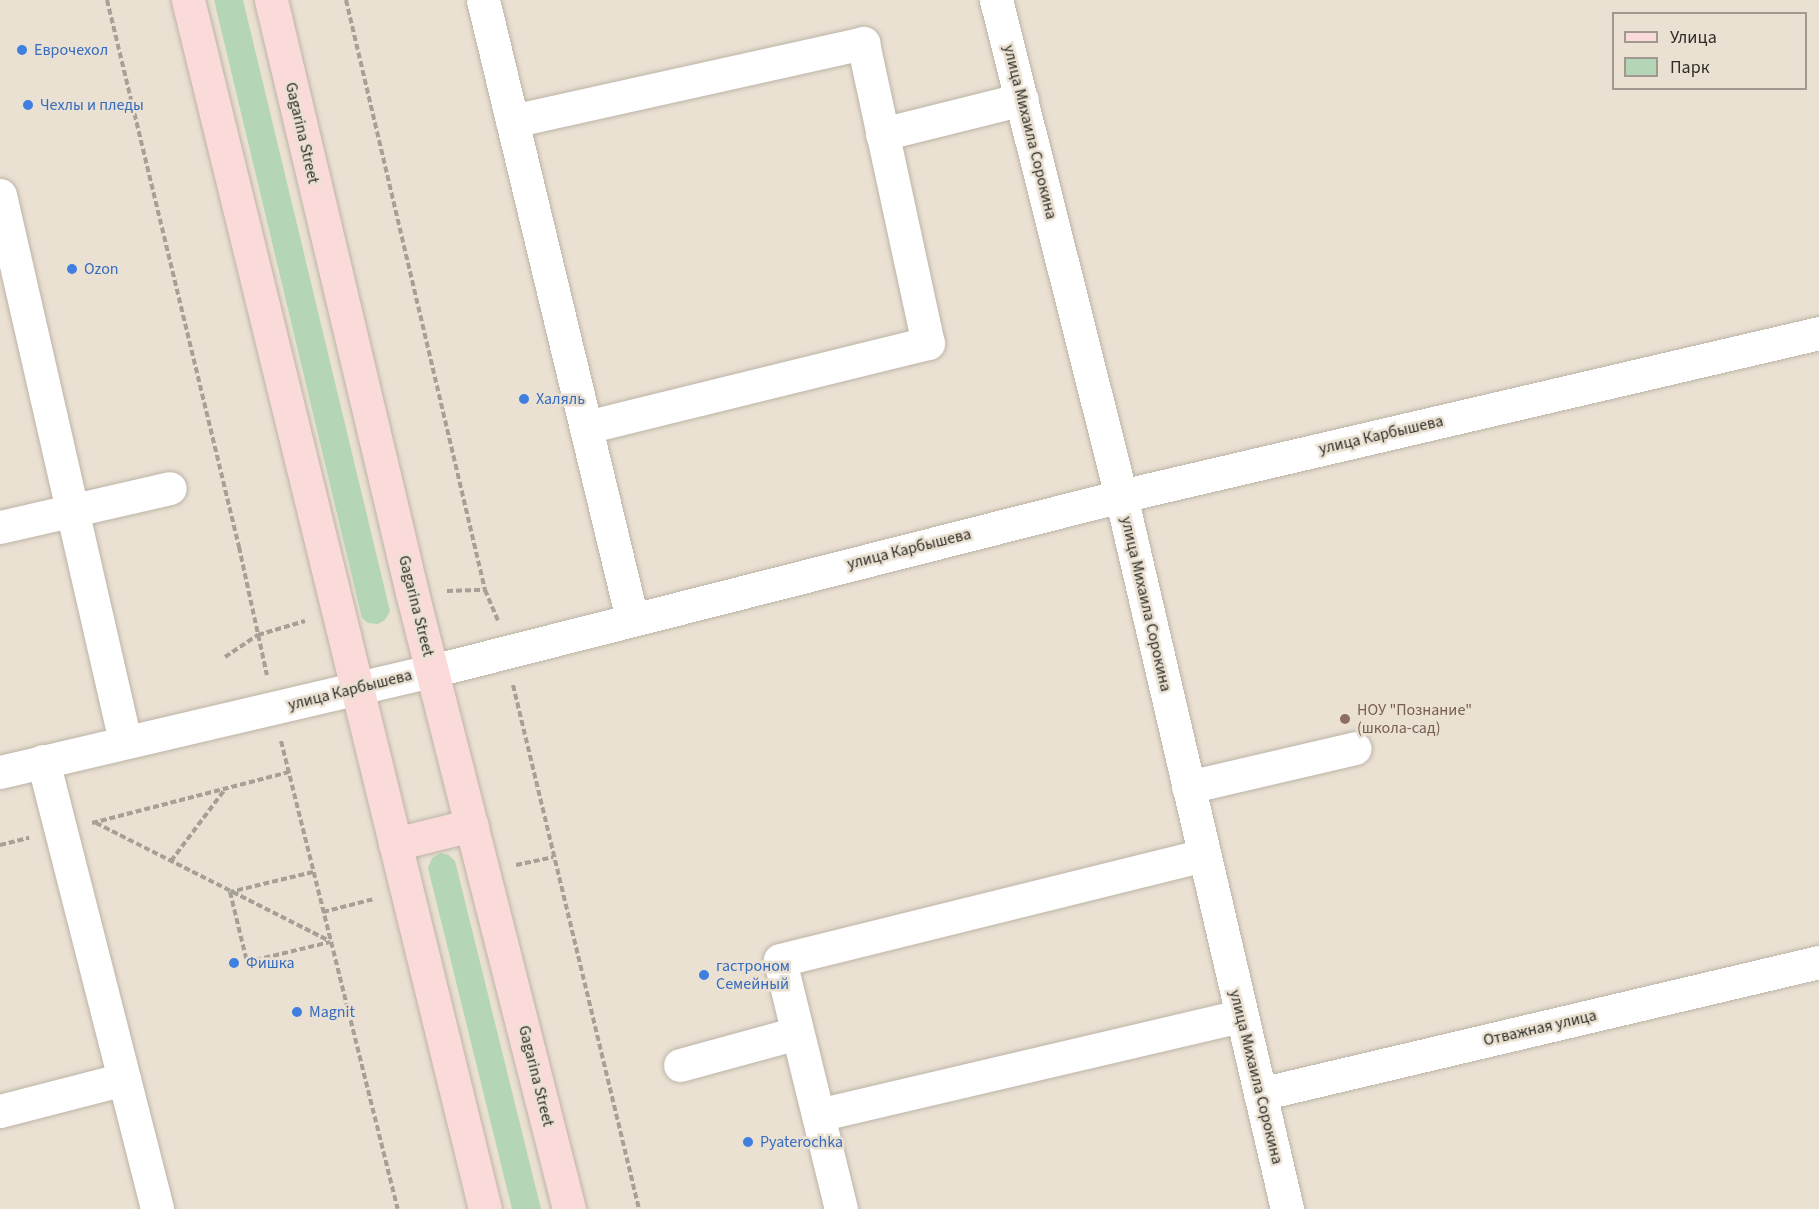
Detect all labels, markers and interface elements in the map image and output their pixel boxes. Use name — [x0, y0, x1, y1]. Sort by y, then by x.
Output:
legend — [1612, 12, 1807, 90]
text: Улица — [1670, 25, 1717, 50]
place label: Еврочехол — [34, 40, 108, 60]
marker: Еврочехол — [15, 43, 29, 57]
street label: улица Михаила Сорокина — [999, 43, 1061, 221]
text: Парк — [1670, 55, 1710, 80]
street label: Gagarina Street — [281, 80, 323, 186]
place label: Чехлы и пледы — [40, 95, 144, 115]
marker: Чехлы и пледы — [21, 98, 35, 112]
place label: Ozon — [84, 259, 119, 279]
marker: Ozon — [65, 262, 79, 276]
place label: Халяль — [536, 389, 585, 409]
marker: Халяль — [517, 392, 531, 406]
street label: улица Карбышева — [1317, 411, 1445, 459]
street label: улица Михаила Сорокина — [1117, 515, 1175, 693]
street label: улица Карбышева — [845, 524, 973, 574]
street label: Gagarina Street — [394, 554, 438, 658]
street label: улица Карбышева — [286, 665, 414, 715]
place label: НОУ "Познание" (школа-сад) — [1357, 700, 1472, 738]
marker: НОУ "Познание" (школа-сад) — [1338, 712, 1352, 726]
place label: Фишка — [246, 953, 295, 973]
marker: Фишка — [227, 956, 241, 970]
place label: гастроном Семейный — [716, 956, 790, 994]
marker: гастроном Семейный — [697, 968, 711, 982]
street label: улица Михаила Сорокина — [1225, 988, 1287, 1166]
place label: Magnit — [309, 1002, 355, 1022]
marker: Magnit — [290, 1005, 304, 1019]
street label: Отважная улица — [1482, 1006, 1598, 1050]
street label: Gagarina Street — [514, 1024, 558, 1128]
place label: Pyaterochka — [760, 1132, 843, 1152]
marker: Pyaterochka — [741, 1135, 755, 1149]

